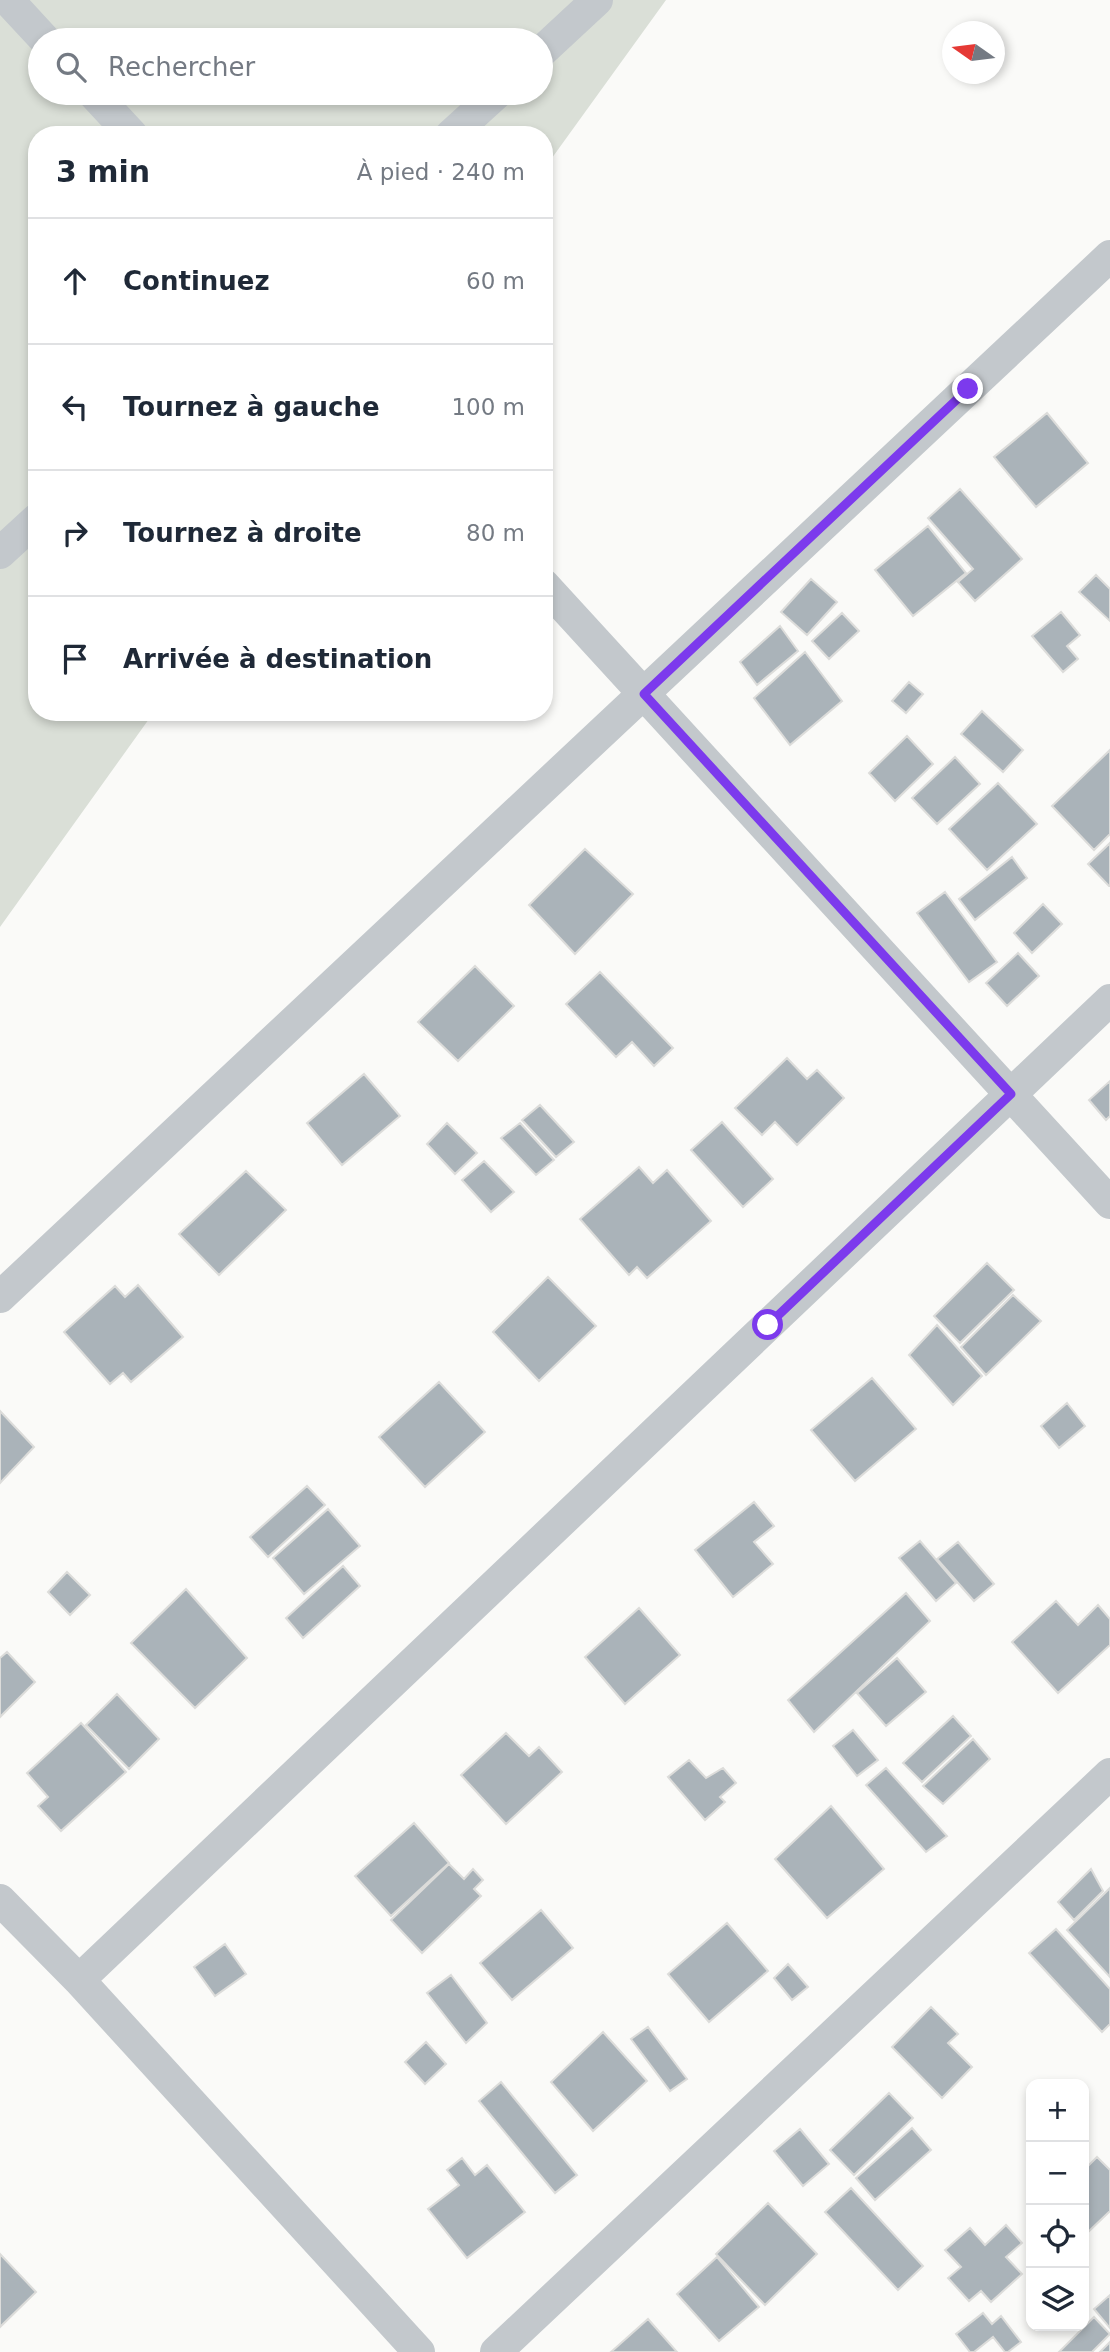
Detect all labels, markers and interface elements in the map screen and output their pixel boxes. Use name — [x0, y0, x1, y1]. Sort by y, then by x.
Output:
north arrow — [942, 21, 1005, 84]
search box — [28, 28, 553, 105]
icon: search — [52, 48, 90, 86]
text: Rechercher — [108, 52, 255, 82]
text: 3 min — [56, 154, 150, 189]
text: À pied · 240 m — [357, 159, 525, 185]
icon: ahead — [56, 262, 94, 300]
text: Continuez — [123, 266, 270, 296]
text: 60 m — [466, 268, 525, 294]
route end — [952, 373, 983, 404]
icon: left — [56, 388, 94, 426]
text: Tournez à gauche — [123, 392, 380, 422]
text: 100 m — [451, 394, 525, 420]
icon: right — [56, 514, 94, 552]
text: Tournez à droite — [123, 518, 362, 548]
text: 80 m — [466, 520, 525, 546]
icon: arrive — [56, 640, 94, 678]
text: Arrivée à destination — [123, 644, 432, 674]
route start — [752, 1309, 783, 1340]
map controls — [1026, 2079, 1089, 2331]
button: + — [1026, 2079, 1089, 2142]
button: − — [1026, 2142, 1089, 2205]
button: locate — [1026, 2205, 1089, 2268]
button: layers — [1026, 2268, 1089, 2331]

